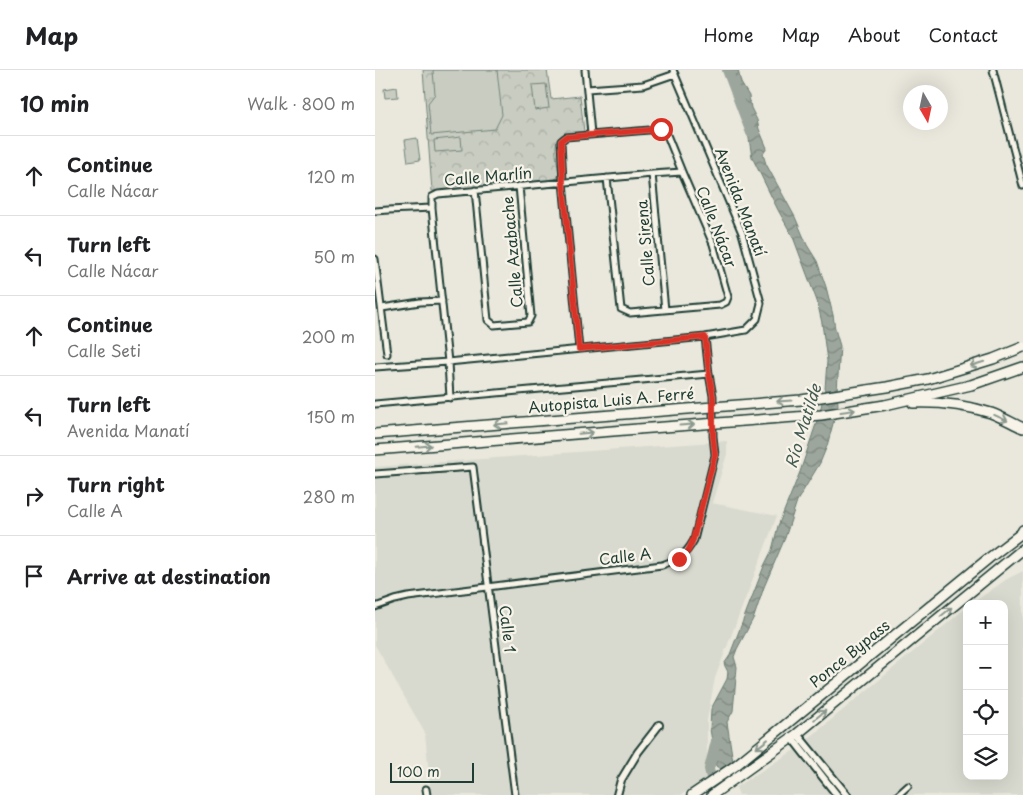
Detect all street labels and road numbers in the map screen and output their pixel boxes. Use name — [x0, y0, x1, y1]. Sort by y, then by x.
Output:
street label: Avenida Manatí — [710, 144, 773, 260]
street label: Calle Marlín — [443, 160, 533, 191]
street label: Calle Nácar — [691, 182, 744, 271]
street label: Calle Azabache — [495, 195, 528, 309]
street label: Calle Sirena — [629, 198, 660, 287]
street label: Autopista Luis A. Ferré — [527, 381, 695, 418]
street label: Calle A — [597, 541, 652, 570]
street label: Calle 1 — [494, 604, 523, 654]
street label: Ponce Bypass — [804, 613, 894, 692]

